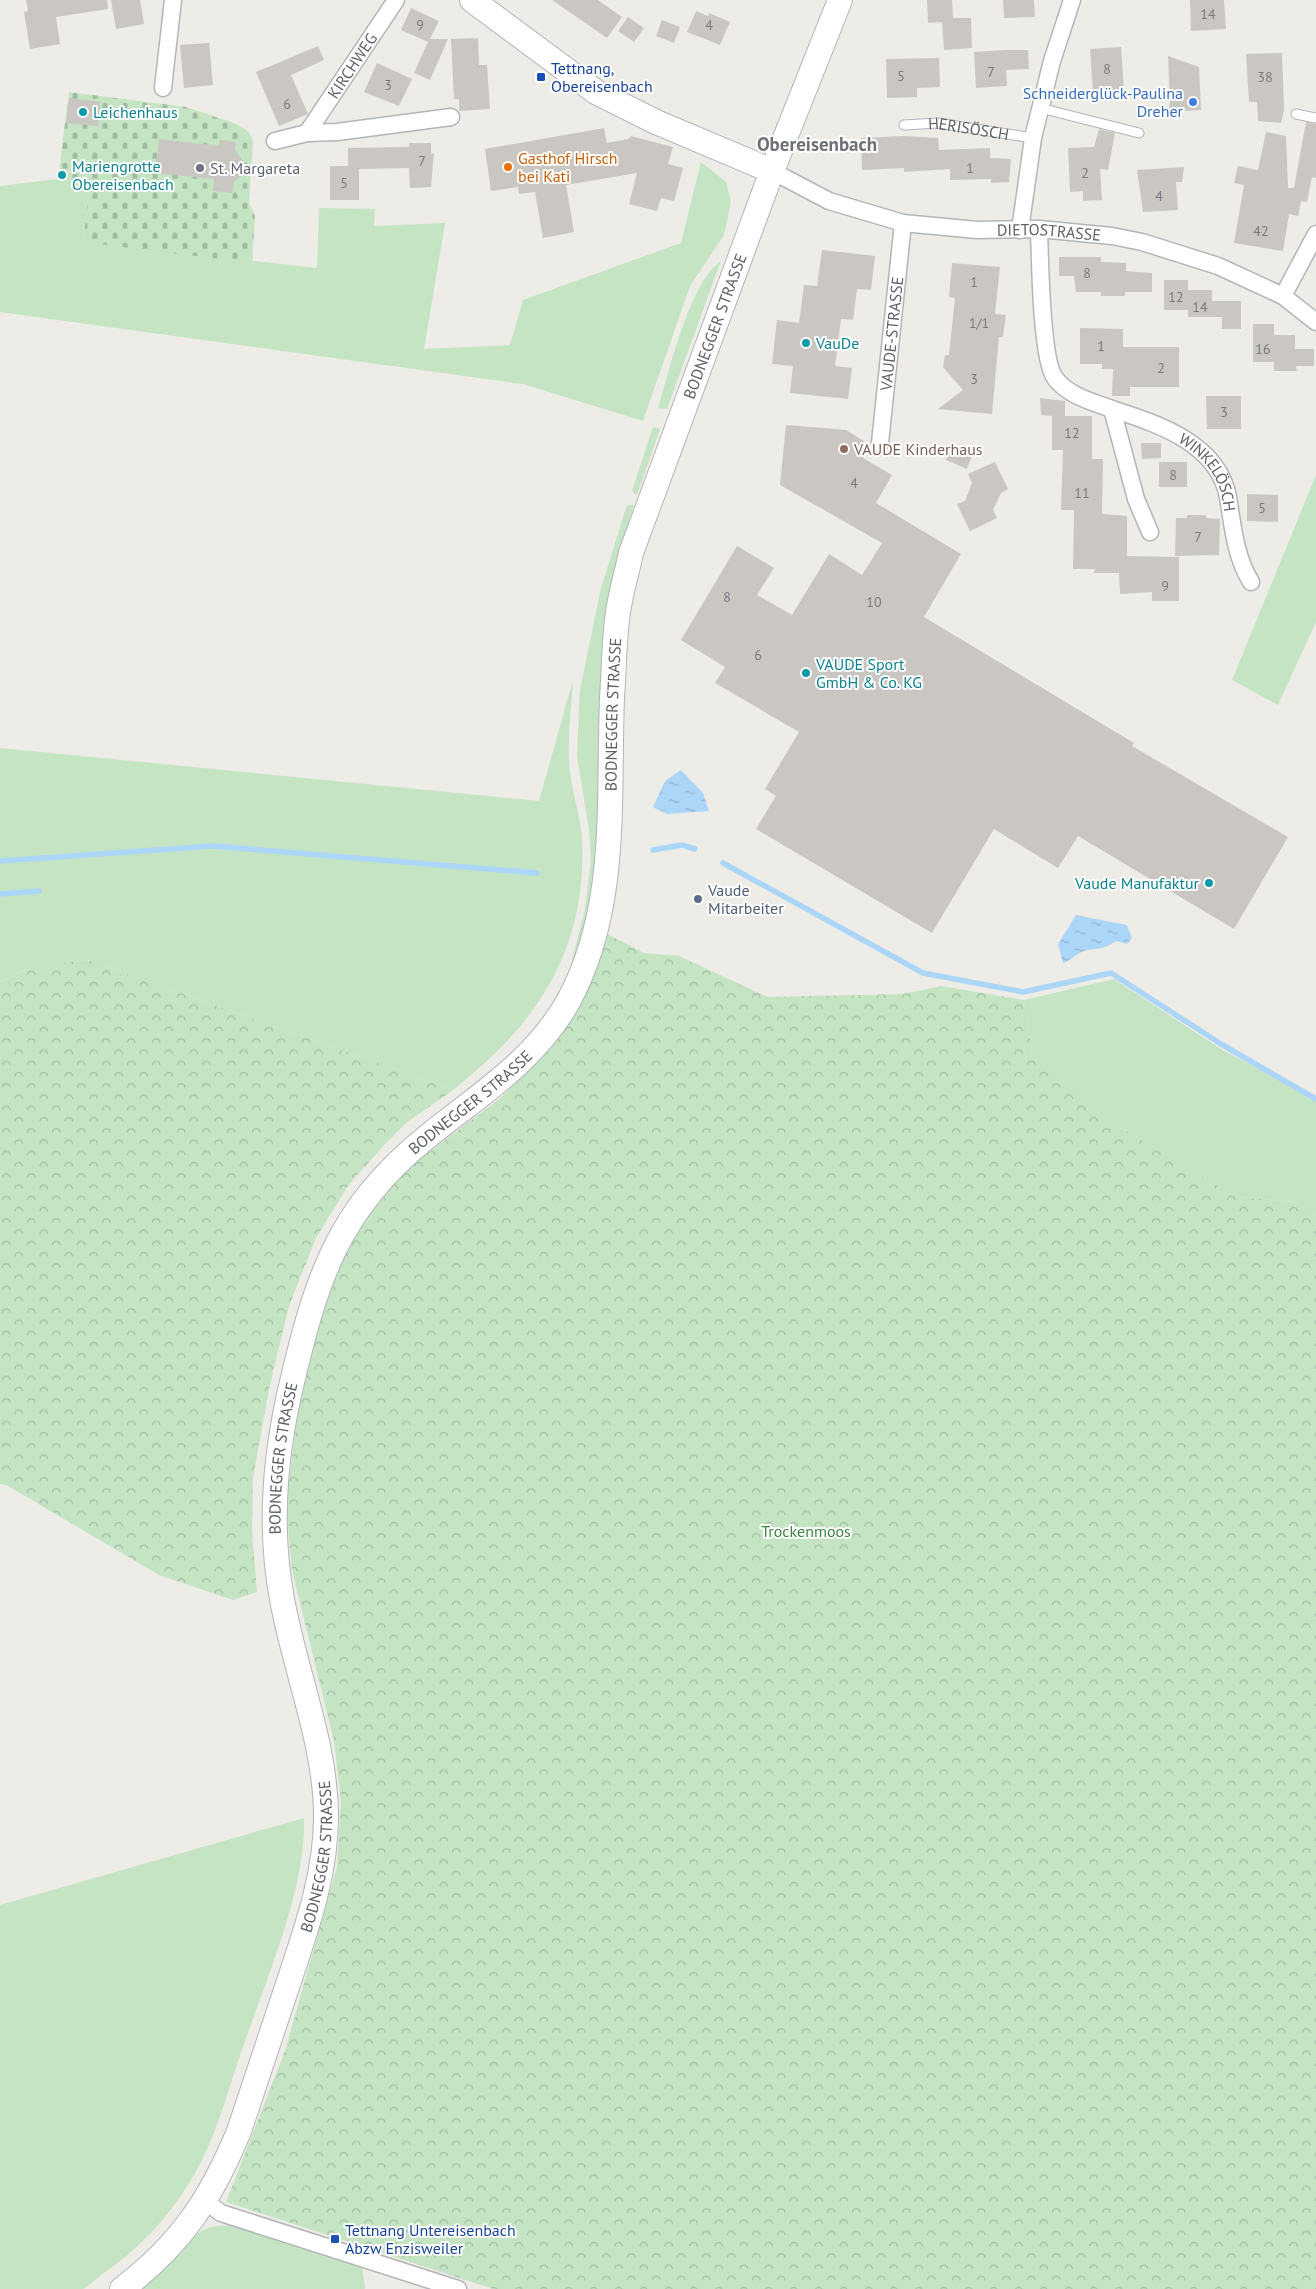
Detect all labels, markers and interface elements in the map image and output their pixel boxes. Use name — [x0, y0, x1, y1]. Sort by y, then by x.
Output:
house number: 14 — [1200, 5, 1216, 23]
house number: 9 — [416, 16, 424, 34]
house number: 4 — [705, 16, 713, 34]
street label: KIRCHWEG — [323, 29, 381, 102]
place label: Tettnang, Obereisenbach — [551, 58, 653, 96]
house number: 8 — [1103, 60, 1111, 78]
house number: 7 — [987, 63, 995, 81]
house number: 5 — [897, 67, 905, 85]
house number: 38 — [1257, 68, 1273, 86]
marker: Tettnang, Obereisenbach — [535, 71, 547, 83]
house number: 3 — [384, 76, 392, 94]
place label: Schneiderglück-Paulina Dreher — [1023, 83, 1184, 121]
house number: 6 — [283, 95, 291, 113]
marker: Schneiderglück-Paulina Dreher — [1187, 96, 1199, 108]
place label: Leichenhaus — [93, 102, 178, 122]
marker: Leichenhaus — [77, 106, 89, 118]
street label: HERISÖSCH — [928, 113, 1010, 144]
district label: Obereisenbach — [757, 132, 877, 156]
place label: Gasthof Hirsch bei Kati — [518, 148, 618, 186]
house number: 7 — [418, 152, 426, 170]
place label: Mariengrotte Obereisenbach — [72, 156, 174, 194]
place label: St. Margareta — [210, 158, 300, 178]
house number: 1 — [966, 159, 974, 177]
marker: Gasthof Hirsch bei Kati — [502, 161, 514, 173]
marker: St. Margareta — [194, 162, 206, 174]
house number: 2 — [1081, 164, 1089, 182]
marker: Mariengrotte Obereisenbach — [56, 169, 68, 181]
house number: 5 — [340, 174, 348, 192]
house number: 4 — [1155, 187, 1163, 205]
street label: DIETOSTRASSE — [997, 219, 1102, 245]
house number: 42 — [1253, 222, 1269, 240]
street label: BODNEGGER STRASSE — [679, 251, 751, 402]
house number: 8 — [1083, 264, 1091, 282]
house number: 1 — [970, 273, 978, 291]
street label: VAUDE-STRASSE — [875, 276, 907, 393]
house number: 12 — [1168, 288, 1184, 306]
house number: 14 — [1192, 298, 1208, 316]
house number: 1/1 — [969, 314, 989, 332]
place label: VauDe — [815, 333, 859, 353]
marker: VauDe — [800, 337, 812, 349]
house number: 1 — [1097, 337, 1105, 355]
house number: 16 — [1255, 340, 1271, 358]
house number: 2 — [1157, 359, 1165, 377]
house number: 3 — [970, 370, 978, 388]
house number: 3 — [1220, 403, 1228, 421]
house number: 12 — [1064, 424, 1080, 442]
street label: WINKELÖSCH — [1175, 428, 1240, 513]
place label: VAUDE Kinderhaus — [853, 439, 983, 459]
marker: VAUDE Kinderhaus — [838, 443, 850, 455]
house number: 8 — [1169, 466, 1177, 484]
house number: 4 — [850, 474, 858, 492]
house number: 11 — [1074, 484, 1090, 502]
house number: 5 — [1258, 499, 1266, 517]
house number: 7 — [1194, 528, 1202, 546]
house number: 9 — [1161, 577, 1169, 595]
house number: 8 — [723, 588, 731, 606]
house number: 10 — [866, 593, 882, 611]
street label: BODNEGGER STRASSE — [600, 637, 625, 791]
house number: 6 — [754, 646, 762, 664]
place label: VAUDE Sport GmbH & Co. KG — [815, 654, 922, 692]
marker: VAUDE Sport GmbH & Co. KG — [800, 667, 812, 679]
place label: Vaude Manufaktur — [1074, 873, 1200, 893]
marker: Vaude Manufaktur — [1203, 877, 1215, 889]
place label: Vaude Mitarbeiter — [707, 880, 784, 918]
marker: Vaude Mitarbeiter — [692, 893, 704, 905]
street label: BODNEGGER STRASSE — [404, 1046, 536, 1158]
street label: BODNEGGER STRASSE — [265, 1380, 302, 1535]
park label: Trockenmoos — [761, 1521, 851, 1541]
street label: BODNEGGER STRASSE — [296, 1780, 336, 1935]
place label: Tettnang Untereisenbach Abzw Enzisweiler — [345, 2220, 516, 2258]
marker: Tettnang Untereisenbach Abzw Enzisweiler — [329, 2233, 341, 2245]

